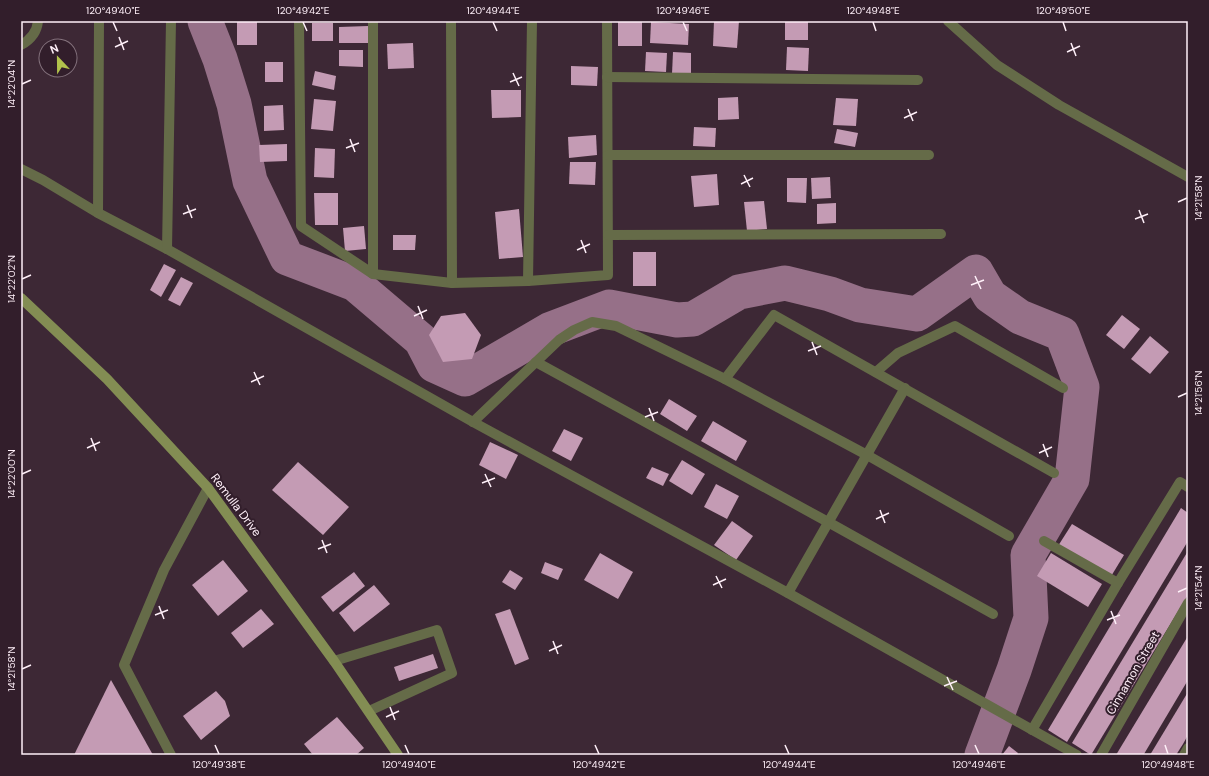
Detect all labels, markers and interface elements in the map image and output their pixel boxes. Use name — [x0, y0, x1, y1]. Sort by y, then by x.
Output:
text: 120°49'40"E — [86, 4, 140, 17]
text: 120°49'42"E — [277, 4, 330, 17]
text: 120°49'44"E — [466, 4, 520, 17]
text: 120°49'46"E — [656, 4, 710, 17]
text: 120°49'48"E — [846, 4, 900, 17]
text: 120°49'50"E — [1036, 4, 1090, 17]
north arrow — [38, 38, 78, 78]
text: N — [48, 41, 61, 57]
text: 14°22'04"N — [5, 60, 18, 108]
text: 14°21'58"N — [1192, 176, 1205, 220]
text: 14°22'02"N — [5, 255, 18, 303]
text: 14°21'56"N — [1192, 370, 1205, 416]
text: 14°22'00"N — [5, 449, 18, 499]
street label: Remulla Drive — [207, 470, 265, 540]
text: 14°21'54"N — [1192, 566, 1205, 610]
street label: Cinnamon Street — [1103, 628, 1163, 718]
text: 14°21'58"N — [5, 647, 18, 691]
text: 120°49'38"E — [192, 758, 246, 771]
text: 120°49'40"E — [382, 758, 436, 771]
text: 120°49'42"E — [573, 758, 626, 771]
text: 120°49'44"E — [762, 758, 816, 771]
text: 120°49'46"E — [952, 758, 1006, 771]
text: 120°49'48"E — [1141, 758, 1195, 771]

